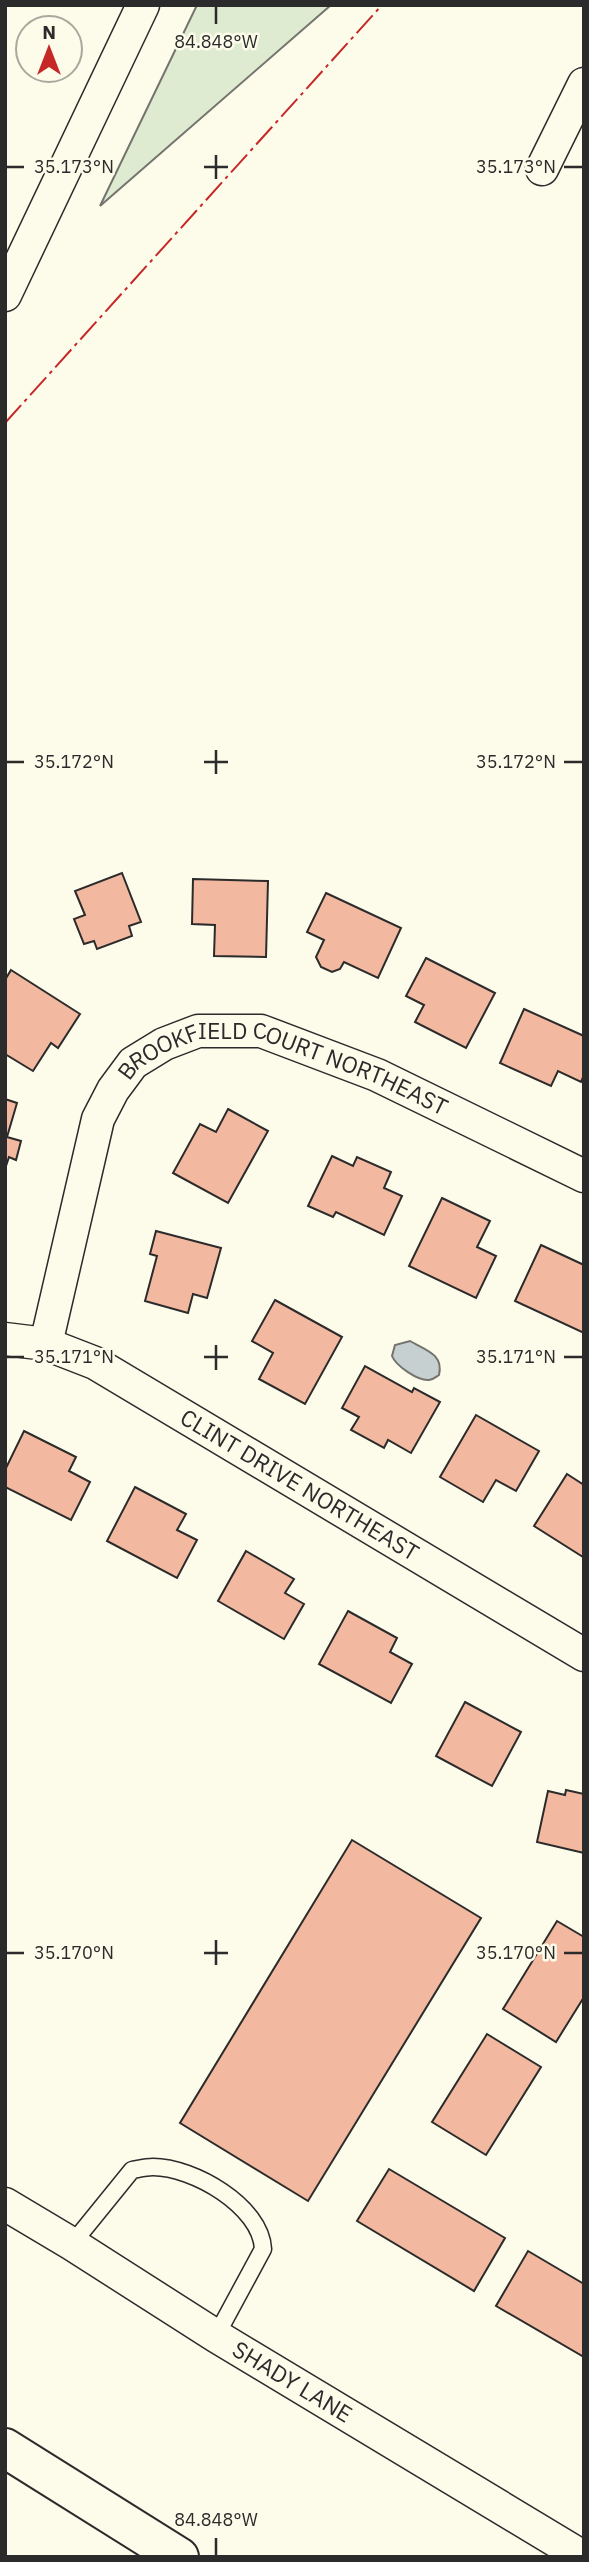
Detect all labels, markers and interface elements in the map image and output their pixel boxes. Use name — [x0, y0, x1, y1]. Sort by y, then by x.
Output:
north arrow — [14, 14, 84, 84]
text: N — [42, 20, 56, 44]
text: 84.848°W — [174, 30, 258, 53]
text: 35.173°N — [34, 155, 114, 178]
text: 35.173°N — [476, 155, 556, 178]
text: 35.172°N — [34, 750, 114, 773]
text: 35.172°N — [476, 750, 556, 773]
text: BROOKFIELD COURT NORTHEAST — [110, 1015, 453, 1121]
street label: BROOKFIELD COURT NORTHEAST — [109, 1071, 463, 1129]
text: 35.171°N — [34, 1345, 114, 1368]
text: 35.171°N — [476, 1345, 556, 1368]
street label: CLINT DRIVE NORTHEAST — [175, 1401, 425, 1567]
text: 35.170°N — [34, 1941, 114, 1964]
text: 35.170°N — [476, 1941, 556, 1964]
street label: SHADY LANE — [227, 2334, 358, 2429]
text: 84.848°W — [174, 2508, 258, 2531]

